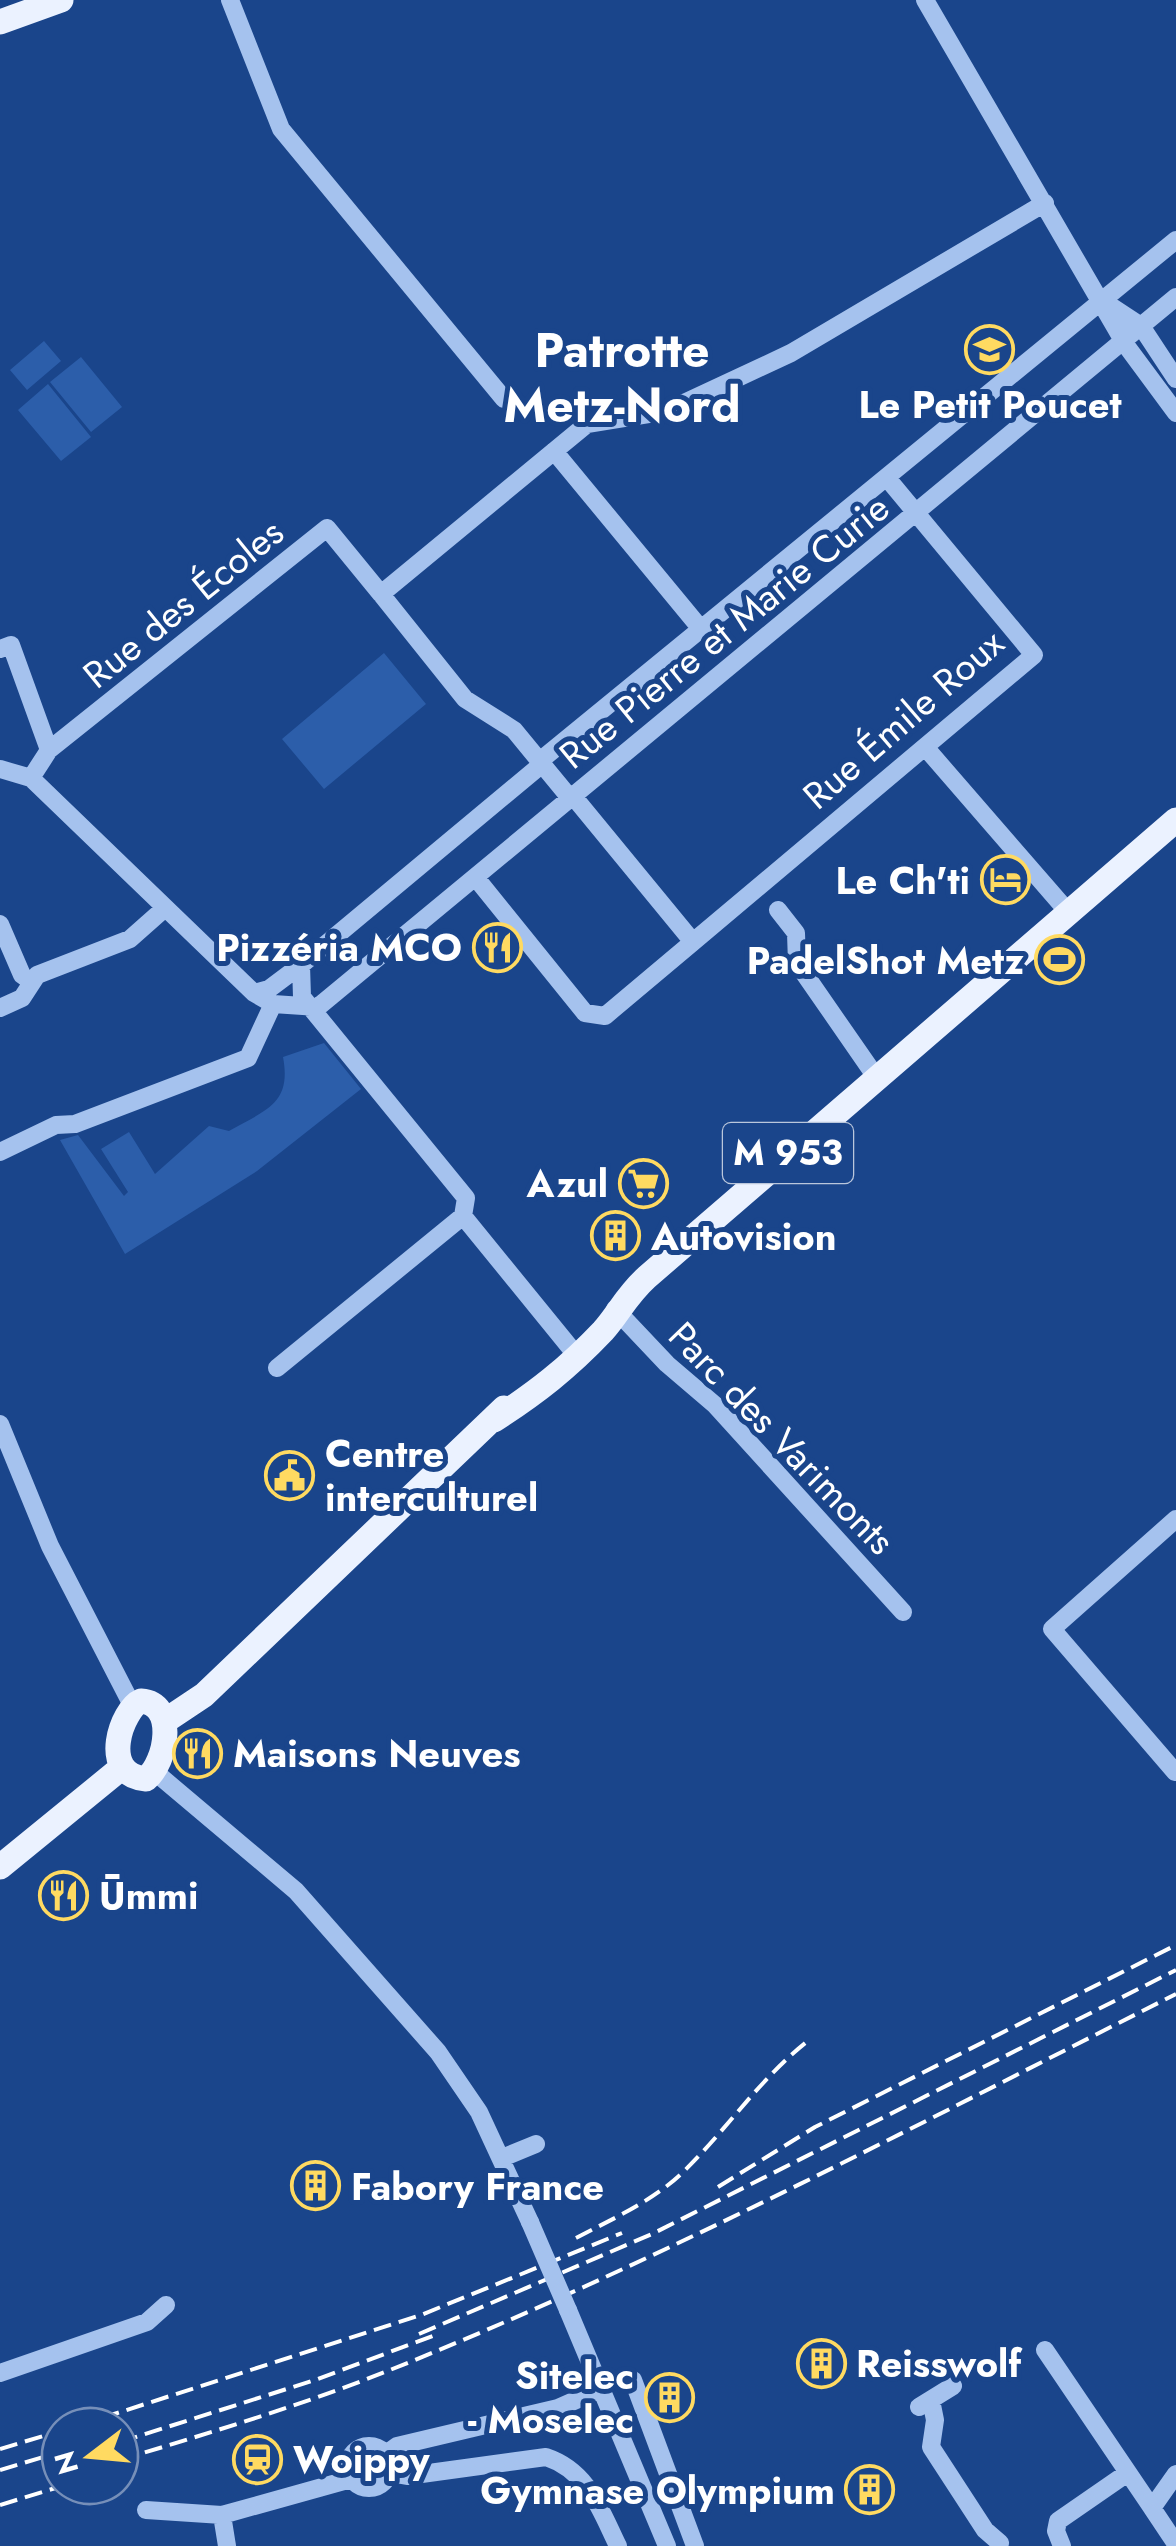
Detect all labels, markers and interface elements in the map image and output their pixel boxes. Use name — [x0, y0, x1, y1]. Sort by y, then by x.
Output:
district label: Patrotte Metz-Nord — [503, 316, 741, 440]
school or university icon: Le Petit Poucet — [964, 324, 1016, 376]
place label: Le Petit Poucet — [858, 377, 1122, 432]
street label: Rue Pierre et Marie Curie — [547, 480, 901, 782]
street label: Rue des Écoles — [71, 505, 295, 701]
street label: Rue Émile Roux — [791, 616, 1016, 822]
place label: Le Ch'ti — [835, 853, 970, 908]
hotel icon: Le Ch'ti — [979, 854, 1031, 906]
place label: Pizzéria MCO — [216, 920, 462, 975]
restaurant icon: Pizzéria MCO — [471, 921, 523, 973]
place label: PadelShot Metz — [747, 933, 1024, 988]
sports icon: PadelShot Metz — [1033, 934, 1085, 986]
road number: M 953 — [723, 1123, 853, 1183]
place label: Azul — [526, 1156, 608, 1211]
supermarket icon: Azul — [617, 1157, 669, 1209]
place label: Autovision — [650, 1209, 837, 1264]
building icon: Autovision — [590, 1210, 642, 1262]
street label: Parc des Varimonts — [656, 1309, 908, 1567]
place label: Centre interculturel — [325, 1426, 538, 1525]
public building icon: Centre interculturel — [264, 1449, 316, 1501]
place label: Maisons Neuves — [233, 1726, 521, 1781]
restaurant icon: Maisons Neuves — [172, 1727, 224, 1779]
place label: Ūmmi — [99, 1868, 198, 1923]
restaurant icon: Ūmmi — [38, 1869, 90, 1921]
place label: Fabory France — [351, 2159, 604, 2214]
building icon: Fabory France — [290, 2160, 342, 2212]
place label: Reisswolf — [856, 2336, 1023, 2391]
building icon: Reisswolf — [795, 2337, 847, 2389]
place label: Sitelec - Moselec — [468, 2348, 634, 2447]
building icon: Sitelec - Moselec — [643, 2371, 695, 2423]
north arrow — [40, 2406, 140, 2506]
place label: Woippy — [293, 2432, 431, 2487]
station icon: Woippy — [232, 2433, 284, 2485]
text: N — [44, 2446, 89, 2479]
place label: Gymnase Olympium — [480, 2463, 835, 2518]
building icon: Gymnase Olympium — [844, 2464, 896, 2516]

